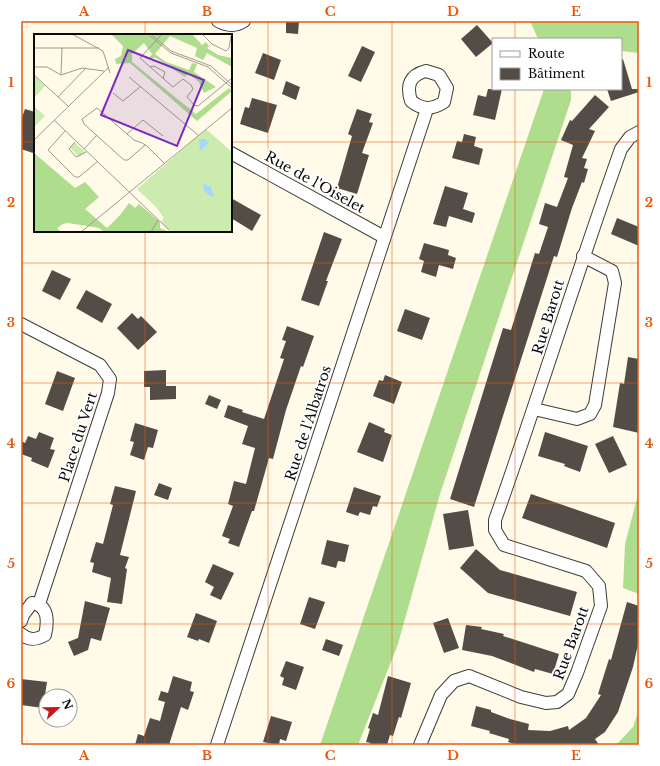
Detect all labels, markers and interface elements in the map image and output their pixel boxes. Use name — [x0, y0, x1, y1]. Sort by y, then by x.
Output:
text: A — [78, 3, 90, 20]
text: B — [202, 3, 212, 20]
text: C — [325, 3, 336, 20]
text: D — [447, 3, 459, 20]
text: E — [571, 3, 581, 20]
inset map — [34, 34, 232, 232]
legend — [492, 38, 622, 90]
text: Route — [528, 46, 565, 61]
text: Bâtiment — [528, 66, 586, 81]
text: 1 — [8, 74, 14, 91]
text: 1 — [646, 74, 652, 91]
street label: Rue de l'Oiselet — [262, 147, 369, 217]
text: 2 — [7, 194, 15, 211]
text: 2 — [645, 194, 653, 211]
street label: Rue Barott — [528, 277, 568, 357]
text: 3 — [7, 314, 15, 331]
text: 3 — [645, 314, 653, 331]
street label: Rue de l'Albatros — [281, 363, 335, 483]
street label: Place du Vert — [55, 389, 101, 484]
text: 4 — [7, 435, 16, 452]
text: 4 — [645, 435, 654, 452]
text: 5 — [7, 555, 15, 572]
text: 5 — [645, 555, 653, 572]
street label: Rue Barott — [549, 603, 593, 682]
text: 6 — [7, 675, 16, 692]
text: 6 — [645, 675, 654, 692]
north arrow — [38, 688, 78, 728]
text: N — [59, 697, 76, 712]
text: A — [78, 747, 90, 764]
text: B — [202, 747, 212, 764]
text: C — [325, 747, 336, 764]
text: D — [447, 747, 459, 764]
text: E — [571, 747, 581, 764]

